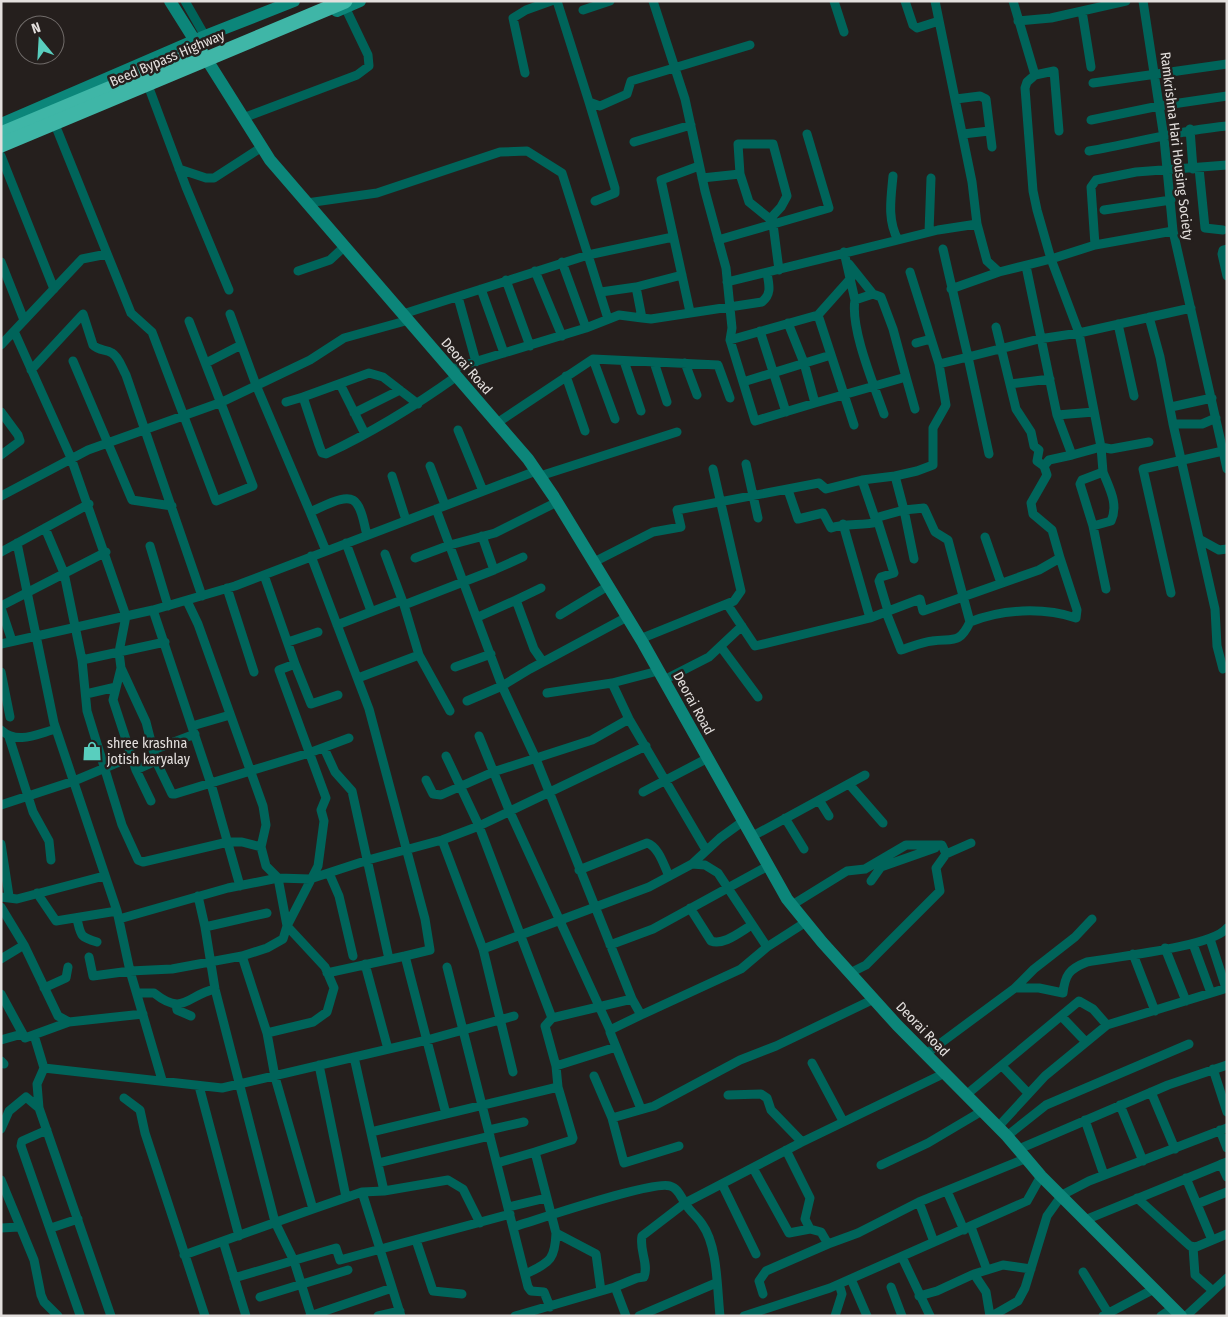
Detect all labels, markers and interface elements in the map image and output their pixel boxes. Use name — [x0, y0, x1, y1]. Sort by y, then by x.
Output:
north arrow — [15, 15, 65, 65]
text: N — [30, 19, 43, 37]
street label: Beed Bypass Highway — [107, 26, 228, 90]
street label: Ramkrishna Hari Housing Society — [1157, 51, 1197, 242]
street label: Deorai Road — [437, 334, 496, 398]
street label: Deorai Road — [669, 669, 718, 738]
place label: shree krashna jotish karyalay — [106, 735, 191, 768]
shop icon: shree krashna jotish karyalay — [81, 740, 103, 762]
street label: Deorai Road — [892, 998, 953, 1060]

